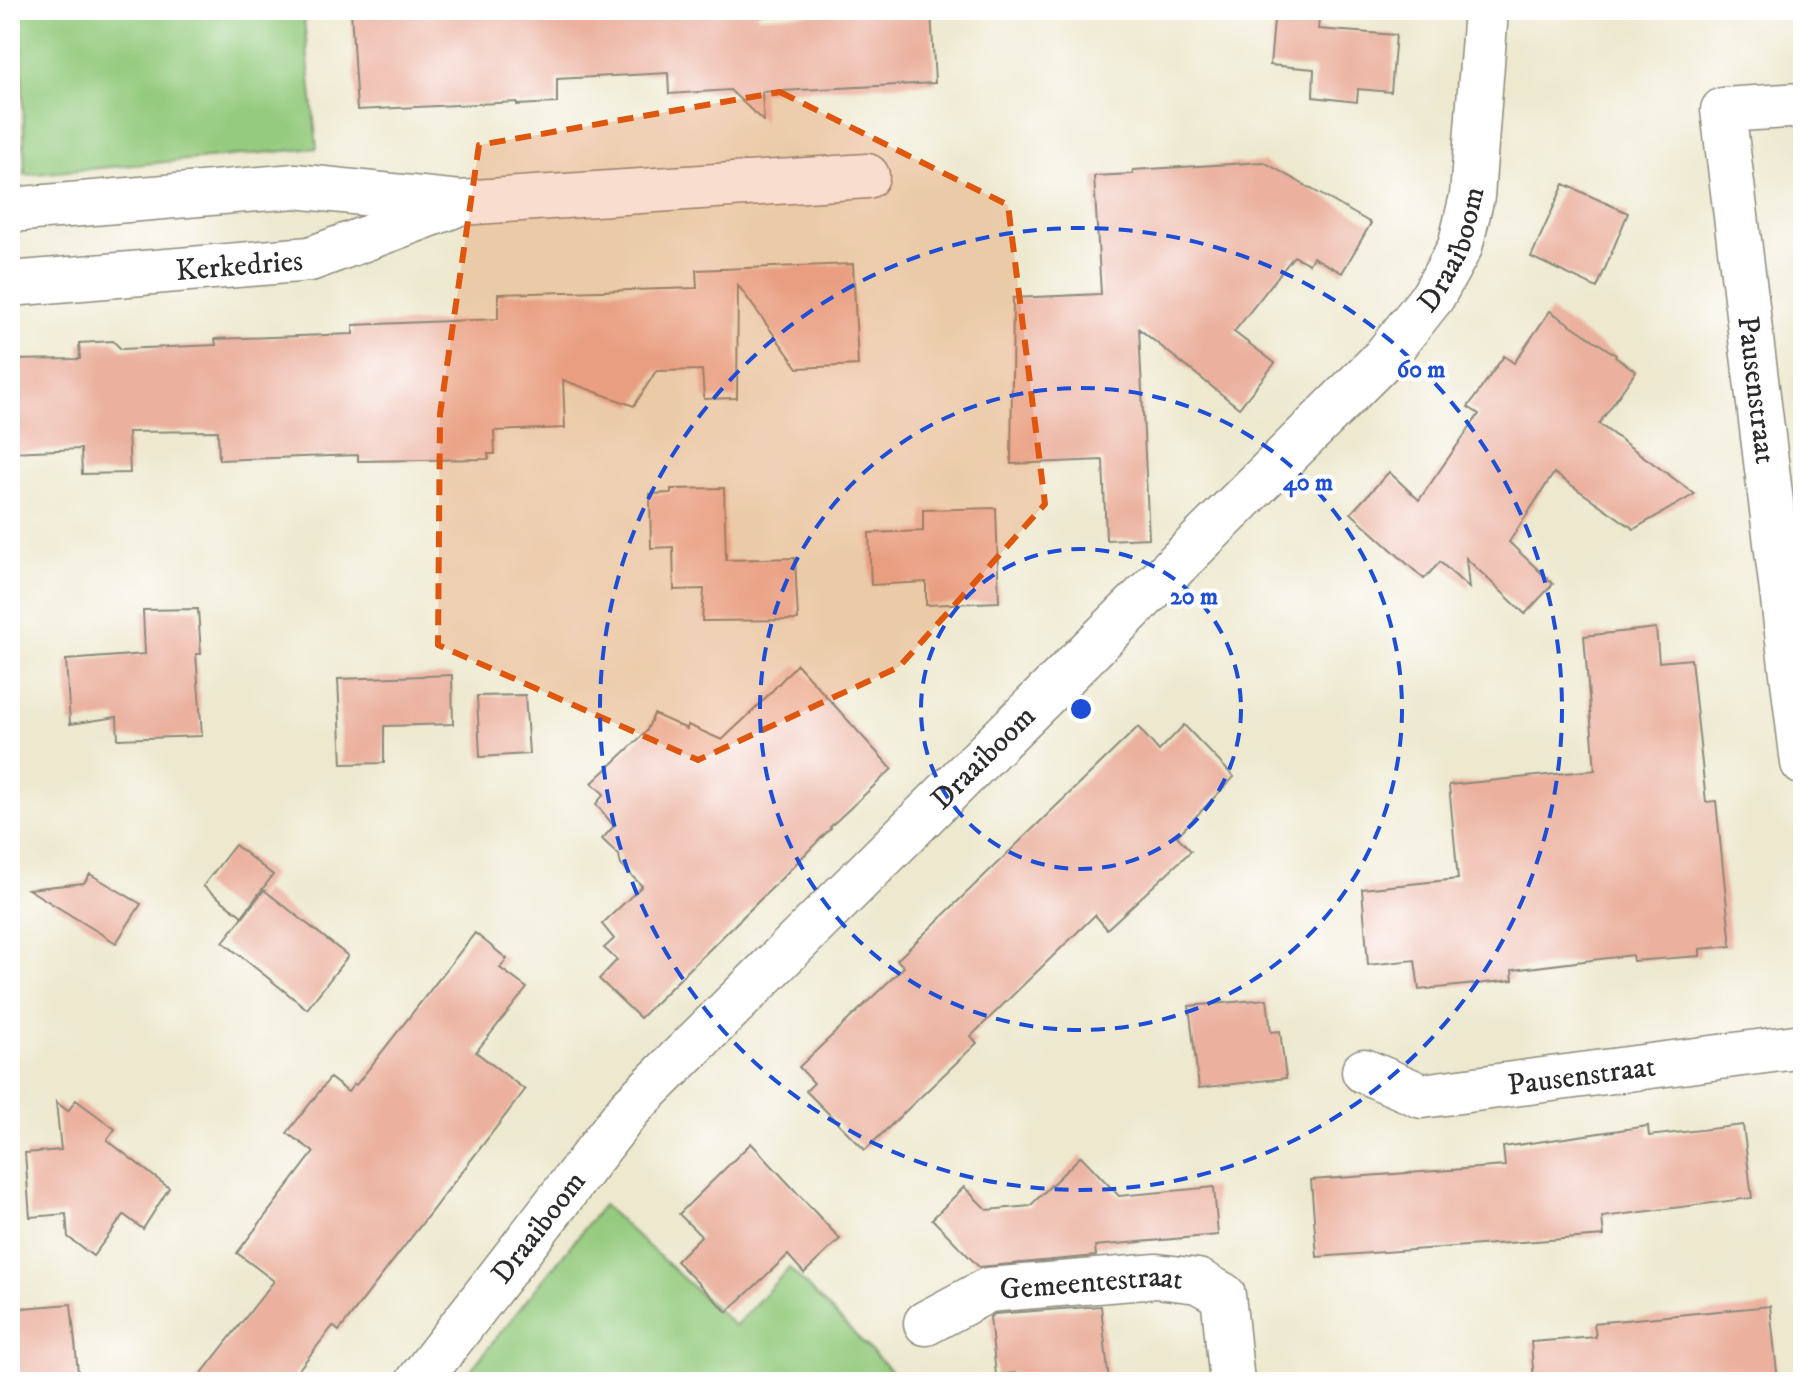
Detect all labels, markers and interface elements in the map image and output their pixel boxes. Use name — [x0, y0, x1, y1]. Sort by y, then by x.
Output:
street label: Draaiboom — [1410, 183, 1494, 320]
street label: Kerkedries — [174, 243, 304, 290]
street label: Pausenstraat — [1728, 314, 1783, 466]
text: 60 m — [1397, 355, 1445, 385]
text: 40 m — [1283, 468, 1333, 498]
text: 20 m — [1170, 582, 1218, 612]
centre of rings — [1067, 695, 1095, 723]
street label: Draaiboom — [924, 698, 1044, 818]
street label: Pausenstraat — [1506, 1049, 1658, 1105]
street label: Draaiboom — [484, 1164, 594, 1292]
street label: Gemeentestraat — [998, 1259, 1185, 1309]

